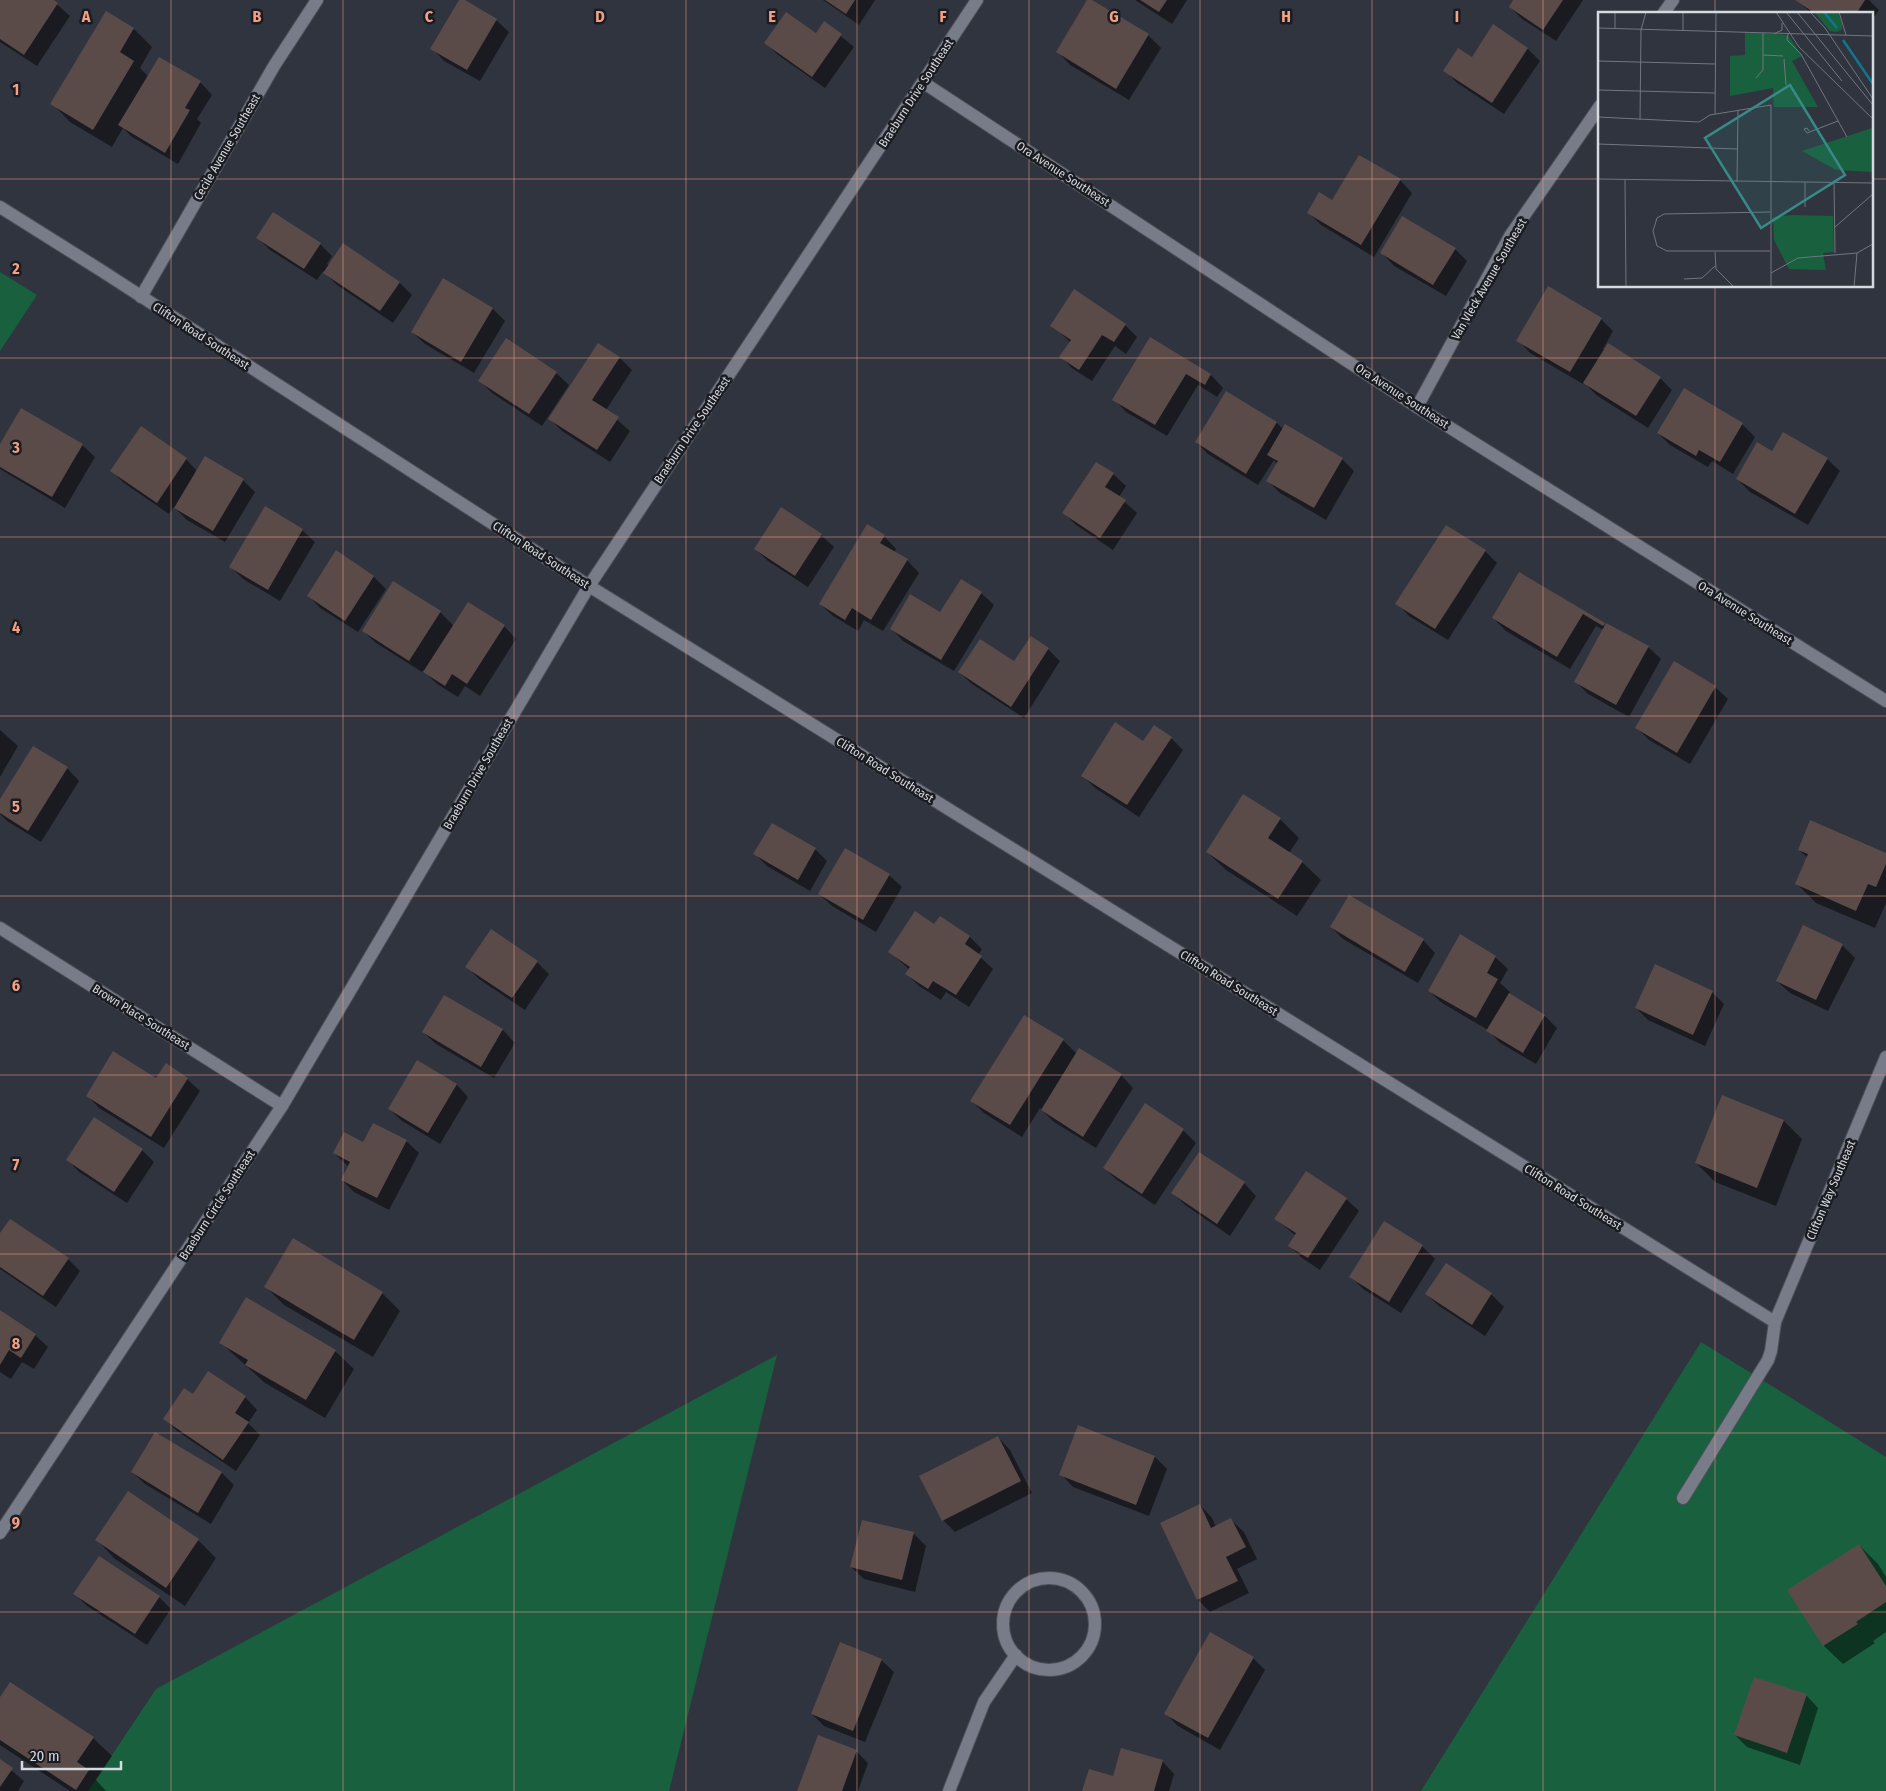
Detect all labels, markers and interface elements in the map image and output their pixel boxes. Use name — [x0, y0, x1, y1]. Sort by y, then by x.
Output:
text: A — [81, 7, 91, 26]
text: B — [253, 7, 262, 26]
text: C — [425, 7, 434, 26]
text: D — [595, 7, 605, 26]
text: E — [768, 7, 776, 26]
text: F — [939, 7, 947, 26]
text: G — [1109, 7, 1119, 26]
text: H — [1281, 7, 1291, 26]
text: I — [1455, 7, 1459, 26]
inset map — [1598, 12, 1874, 288]
street label: Braeburn Drive Southeast — [876, 36, 956, 150]
text: 1 — [13, 80, 19, 99]
street label: Cecile Avenue Southeast — [191, 91, 263, 203]
street label: Ora Avenue Southeast — [1014, 139, 1112, 209]
street label: Van Vleck Avenue Southeast — [1449, 216, 1530, 342]
text: 2 — [11, 259, 20, 278]
street label: Clifton Road Southeast — [150, 300, 252, 372]
street label: Ora Avenue Southeast — [1353, 361, 1451, 431]
street label: Braeburn Drive Southeast — [651, 374, 733, 486]
text: 3 — [11, 438, 20, 457]
street label: Clifton Road Southeast — [490, 519, 592, 591]
street label: Ora Avenue Southeast — [1695, 578, 1795, 648]
text: 4 — [12, 618, 20, 637]
street label: Braeburn Drive Southeast — [440, 716, 516, 832]
street label: Clifton Road Southeast — [834, 734, 936, 806]
text: 5 — [12, 797, 20, 816]
street label: Clifton Road Southeast — [1178, 947, 1280, 1019]
text: 6 — [12, 976, 20, 995]
street label: Brown Place Southeast — [90, 981, 192, 1053]
street label: Clifton Way Southeast — [1804, 1138, 1858, 1242]
street label: Braeburn Circle Southeast — [176, 1148, 258, 1262]
text: 7 — [13, 1155, 20, 1174]
street label: Clifton Road Southeast — [1522, 1161, 1624, 1233]
text: 8 — [12, 1334, 21, 1353]
text: 9 — [12, 1513, 20, 1532]
scale bar — [22, 1738, 121, 1770]
text: 20 m — [30, 1747, 60, 1765]

